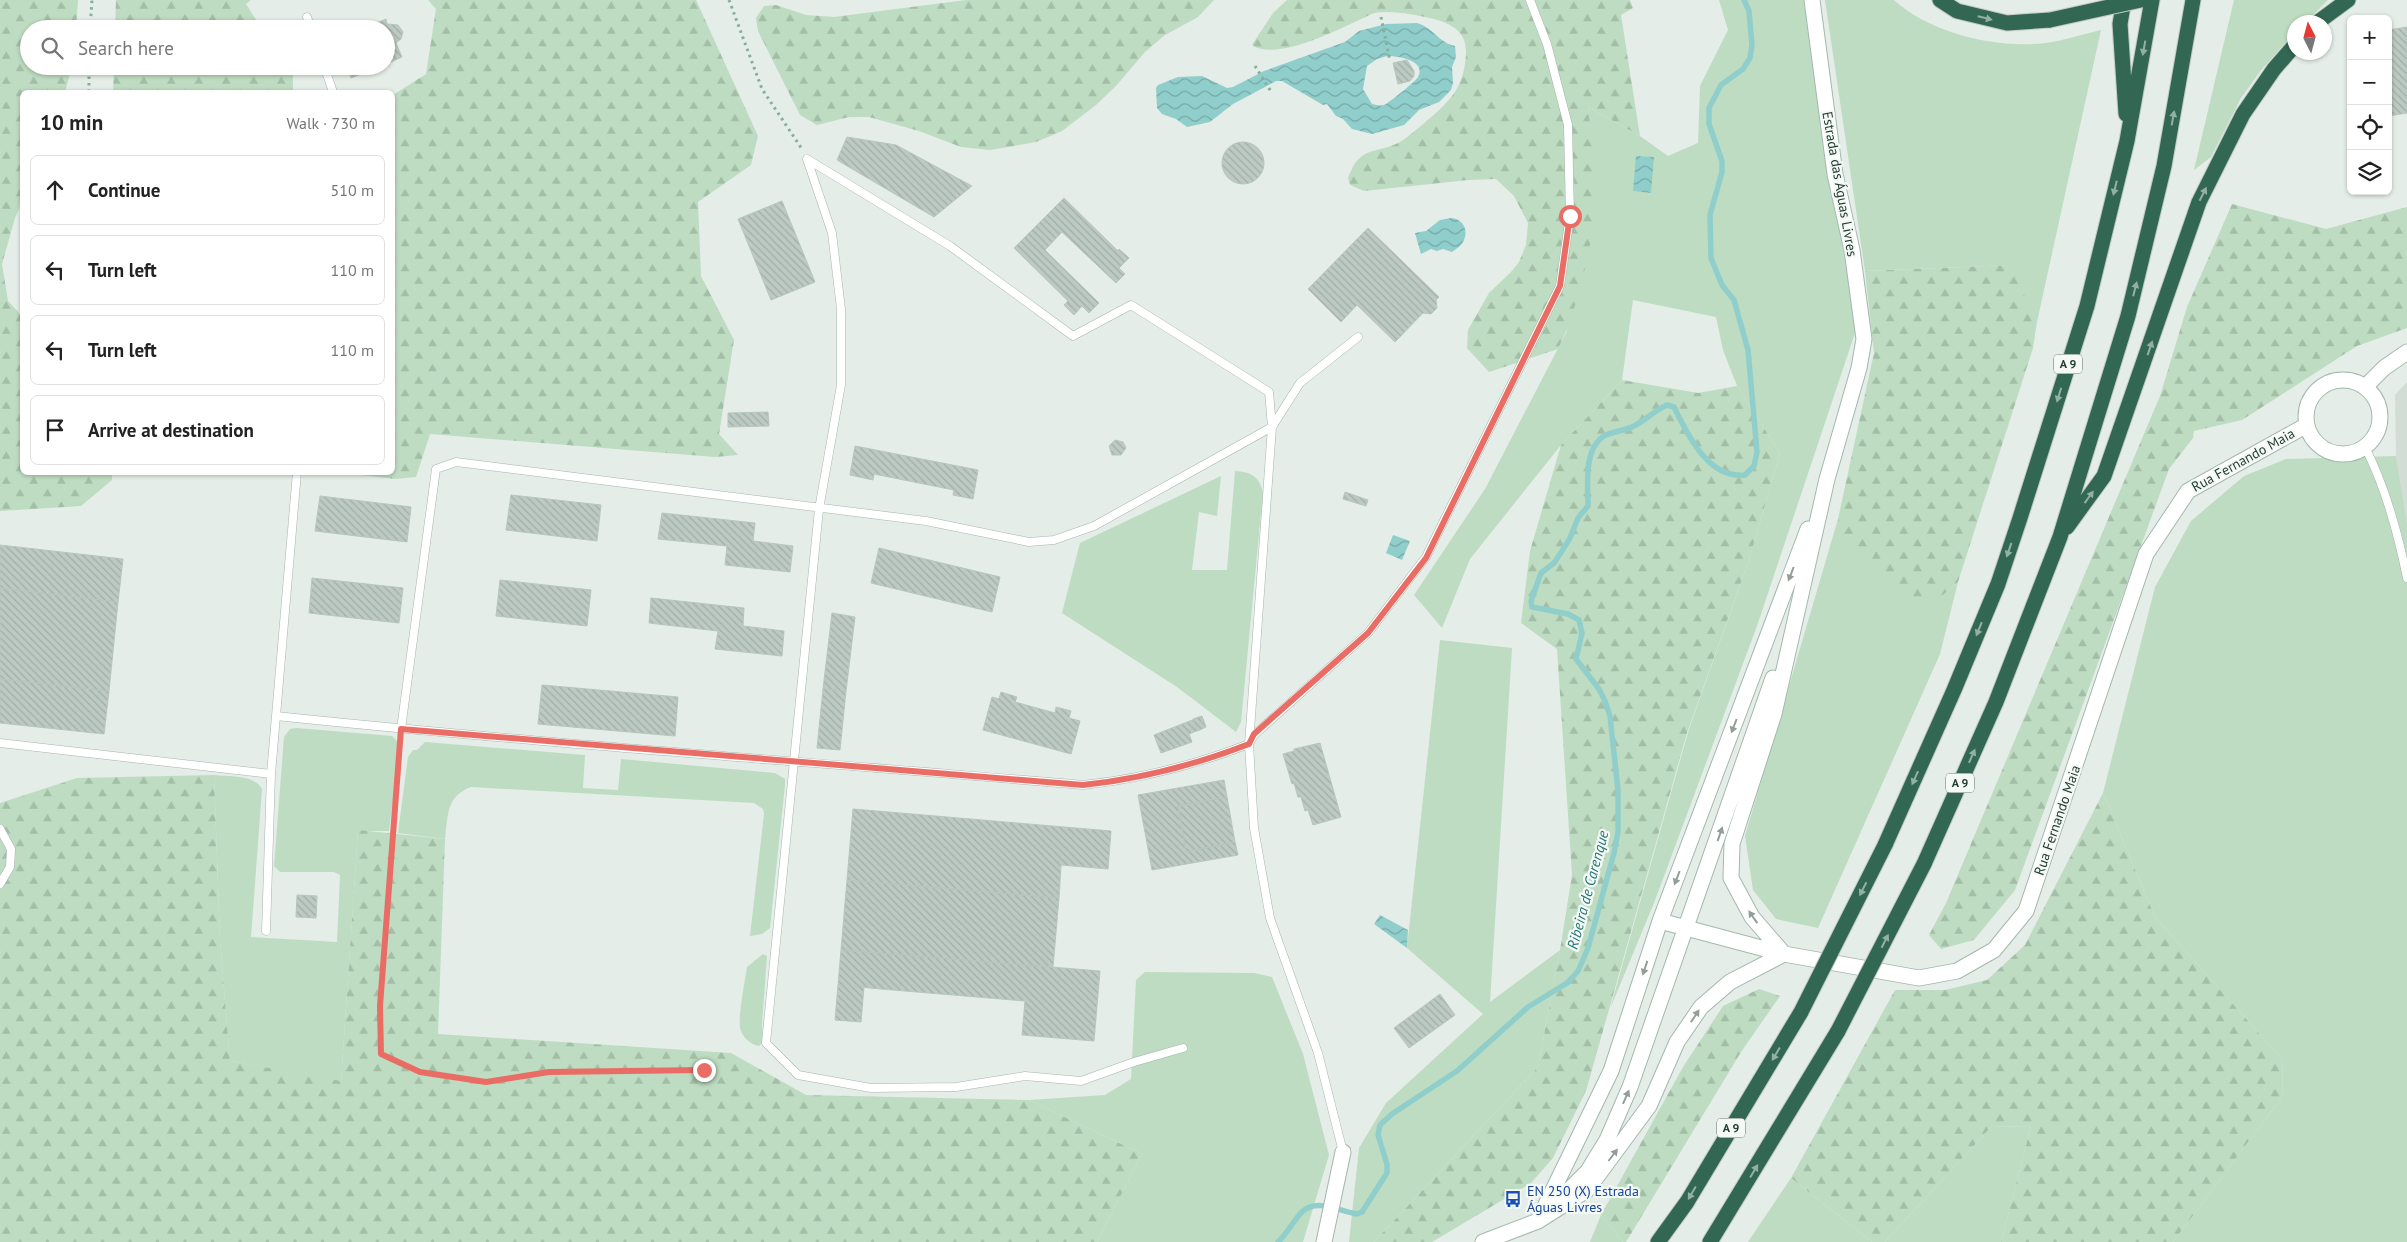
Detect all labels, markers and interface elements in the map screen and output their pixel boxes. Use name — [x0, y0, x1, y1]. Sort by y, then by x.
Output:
one-way arrow — [1977, 14, 1992, 22]
north arrow — [2287, 15, 2332, 60]
map controls — [2347, 15, 2392, 195]
button: + — [2347, 15, 2392, 60]
search box — [20, 20, 395, 75]
icon: search — [38, 34, 66, 62]
text: Search here — [78, 36, 174, 60]
one-way arrow — [2139, 40, 2147, 56]
button: − — [2347, 60, 2392, 105]
button: locate — [2347, 105, 2392, 150]
text: 10 min — [40, 109, 103, 136]
street label: Estrada das Águas Livres — [1818, 110, 1862, 258]
one-way arrow — [2169, 110, 2177, 126]
text: Walk · 730 m — [286, 113, 375, 133]
button: layers — [2347, 150, 2392, 195]
icon: ahead — [41, 176, 69, 204]
text: Continue — [88, 178, 160, 202]
text: 510 m — [331, 180, 374, 200]
one-way arrow — [2111, 180, 2119, 195]
one-way arrow — [2199, 187, 2207, 201]
route start — [1559, 205, 1582, 228]
icon: left — [41, 256, 69, 284]
text: Turn left — [88, 258, 157, 282]
text: 110 m — [331, 260, 374, 280]
one-way arrow — [2131, 281, 2139, 296]
icon: left — [41, 336, 69, 364]
text: Turn left — [88, 338, 157, 362]
text: 110 m — [331, 340, 374, 360]
one-way arrow — [2147, 340, 2154, 355]
road number: A 9 — [2054, 354, 2082, 374]
one-way arrow — [2054, 388, 2062, 403]
icon: arrive — [41, 416, 69, 444]
text: Arrive at destination — [88, 418, 254, 442]
street label: Rua Fernando Maia — [2188, 424, 2298, 496]
one-way arrow — [2084, 490, 2094, 504]
one-way arrow — [2005, 543, 2013, 558]
one-way arrow — [1787, 567, 1795, 582]
one-way arrow — [1975, 622, 1983, 636]
one-way arrow — [1730, 719, 1738, 734]
one-way arrow — [1968, 749, 1976, 763]
street label: Rua Fernando Maia — [2030, 763, 2084, 877]
one-way arrow — [1910, 771, 1918, 785]
road number: A 9 — [1946, 774, 1974, 792]
one-way arrow — [1716, 826, 1724, 841]
water label: Ribeira de Carenque — [1563, 828, 1613, 951]
one-way arrow — [1673, 871, 1681, 886]
one-way arrow — [1859, 882, 1867, 896]
one-way arrow — [1748, 910, 1758, 924]
one-way arrow — [1881, 933, 1889, 948]
one-way arrow — [1641, 960, 1649, 975]
one-way arrow — [1690, 1009, 1700, 1023]
one-way arrow — [1771, 1047, 1780, 1060]
route end — [693, 1059, 716, 1082]
one-way arrow — [1622, 1090, 1630, 1104]
road number: A 9 — [1717, 1118, 1745, 1138]
one-way arrow — [1607, 1149, 1618, 1162]
one-way arrow — [1749, 1164, 1758, 1177]
place label: EN 250 (X) Estrada Águas Livres — [1527, 1182, 1639, 1216]
one-way arrow — [1687, 1187, 1696, 1200]
bus stop icon: EN 250 (X) Estrada Águas Livres — [1503, 1189, 1523, 1209]

